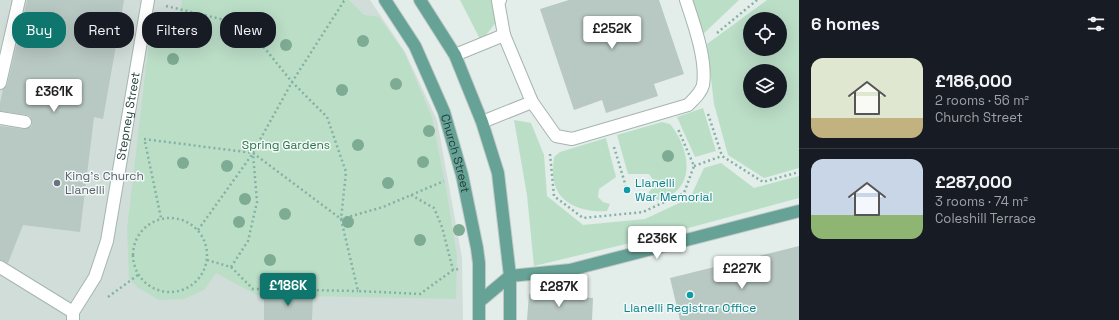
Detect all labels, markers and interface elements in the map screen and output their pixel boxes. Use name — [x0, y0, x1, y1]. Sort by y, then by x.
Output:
chip: Buy — [12, 12, 66, 48]
chip: Rent — [74, 12, 134, 48]
chip: Filters — [142, 12, 212, 48]
chip: New — [220, 12, 276, 48]
map controls — [743, 12, 787, 108]
button: locate — [743, 12, 787, 56]
text: 6 homes — [811, 13, 880, 35]
icon: filters — [1085, 13, 1107, 35]
pin: £252K — [584, 16, 640, 50]
text: £252K — [592, 20, 632, 37]
button: layers — [743, 64, 787, 108]
text: £186,000 — [935, 70, 1012, 92]
street label: Stepney Street — [113, 71, 144, 161]
icon: home — [843, 74, 891, 122]
pin: £361K — [26, 79, 82, 113]
text: £361K — [35, 83, 73, 100]
text: 2 rooms · 56 m² — [935, 92, 1029, 109]
text: Church Street — [935, 109, 1023, 126]
street label: Church Street — [437, 112, 473, 194]
park label: Spring Gardens — [242, 137, 330, 153]
place label: King's Church Llanelli — [65, 168, 144, 198]
text: £287,000 — [935, 171, 1012, 193]
place label: Llanelli War Memorial — [635, 175, 712, 205]
icon: home — [843, 175, 891, 223]
marker: King's Church Llanelli — [52, 178, 62, 188]
marker: Llanelli War Memorial — [622, 185, 632, 195]
text: 3 rooms · 74 m² — [935, 193, 1028, 210]
text: Coleshill Terrace — [935, 210, 1036, 227]
pin: £236K — [629, 226, 685, 260]
text: £236K — [637, 230, 677, 247]
pin: £227K — [714, 256, 770, 290]
text: £227K — [723, 260, 761, 277]
pin: £186K — [260, 273, 316, 307]
pin: £287K — [531, 274, 587, 308]
text: £186K — [269, 277, 307, 294]
text: £287K — [539, 278, 579, 295]
marker: Llanelli Registrar Office — [685, 290, 695, 300]
place label: Llanelli Registrar Office — [624, 300, 756, 316]

